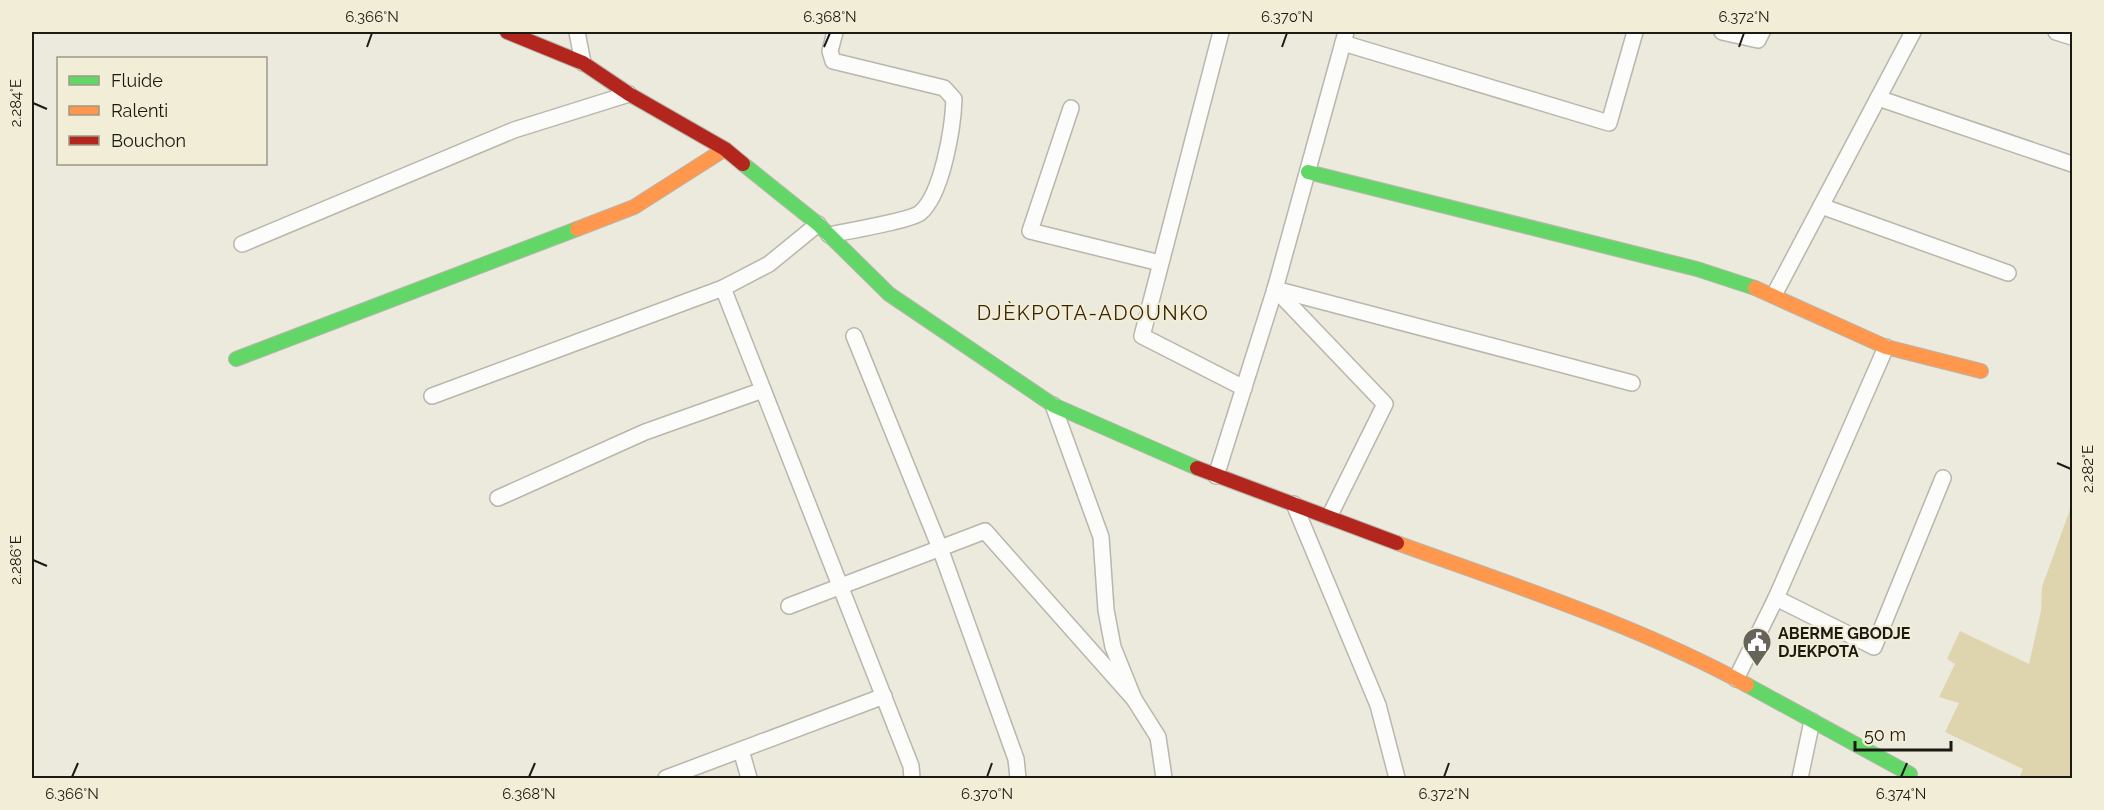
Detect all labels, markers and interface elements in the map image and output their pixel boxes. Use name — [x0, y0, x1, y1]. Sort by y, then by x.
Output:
text: 6.366°N — [345, 8, 399, 26]
text: 6.368°N — [803, 8, 857, 26]
text: 6.370°N — [1261, 8, 1313, 26]
text: 6.372°N — [1718, 8, 1770, 26]
legend — [57, 57, 267, 165]
text: Fluide — [111, 70, 163, 91]
text: 2.284°E — [7, 79, 25, 127]
text: Ralenti — [111, 100, 168, 121]
text: Bouchon — [111, 130, 186, 151]
district label: DJÈKPOTA-ADOUNKO — [977, 301, 1209, 325]
text: 2.282°E — [2079, 445, 2097, 493]
text: 2.286°E — [7, 535, 25, 585]
place label: ABERME GBODJE DJEKPOTA — [1778, 624, 1911, 661]
public building icon: ABERME GBODJE DJEKPOTA — [1741, 626, 1773, 668]
scale bar — [1855, 714, 1951, 752]
text: 50 m — [1864, 724, 1906, 745]
text: 6.366°N — [45, 785, 99, 803]
text: 6.368°N — [502, 785, 556, 803]
text: 6.370°N — [961, 785, 1013, 803]
text: 6.372°N — [1418, 785, 1470, 803]
text: 6.374°N — [1876, 785, 1926, 803]

